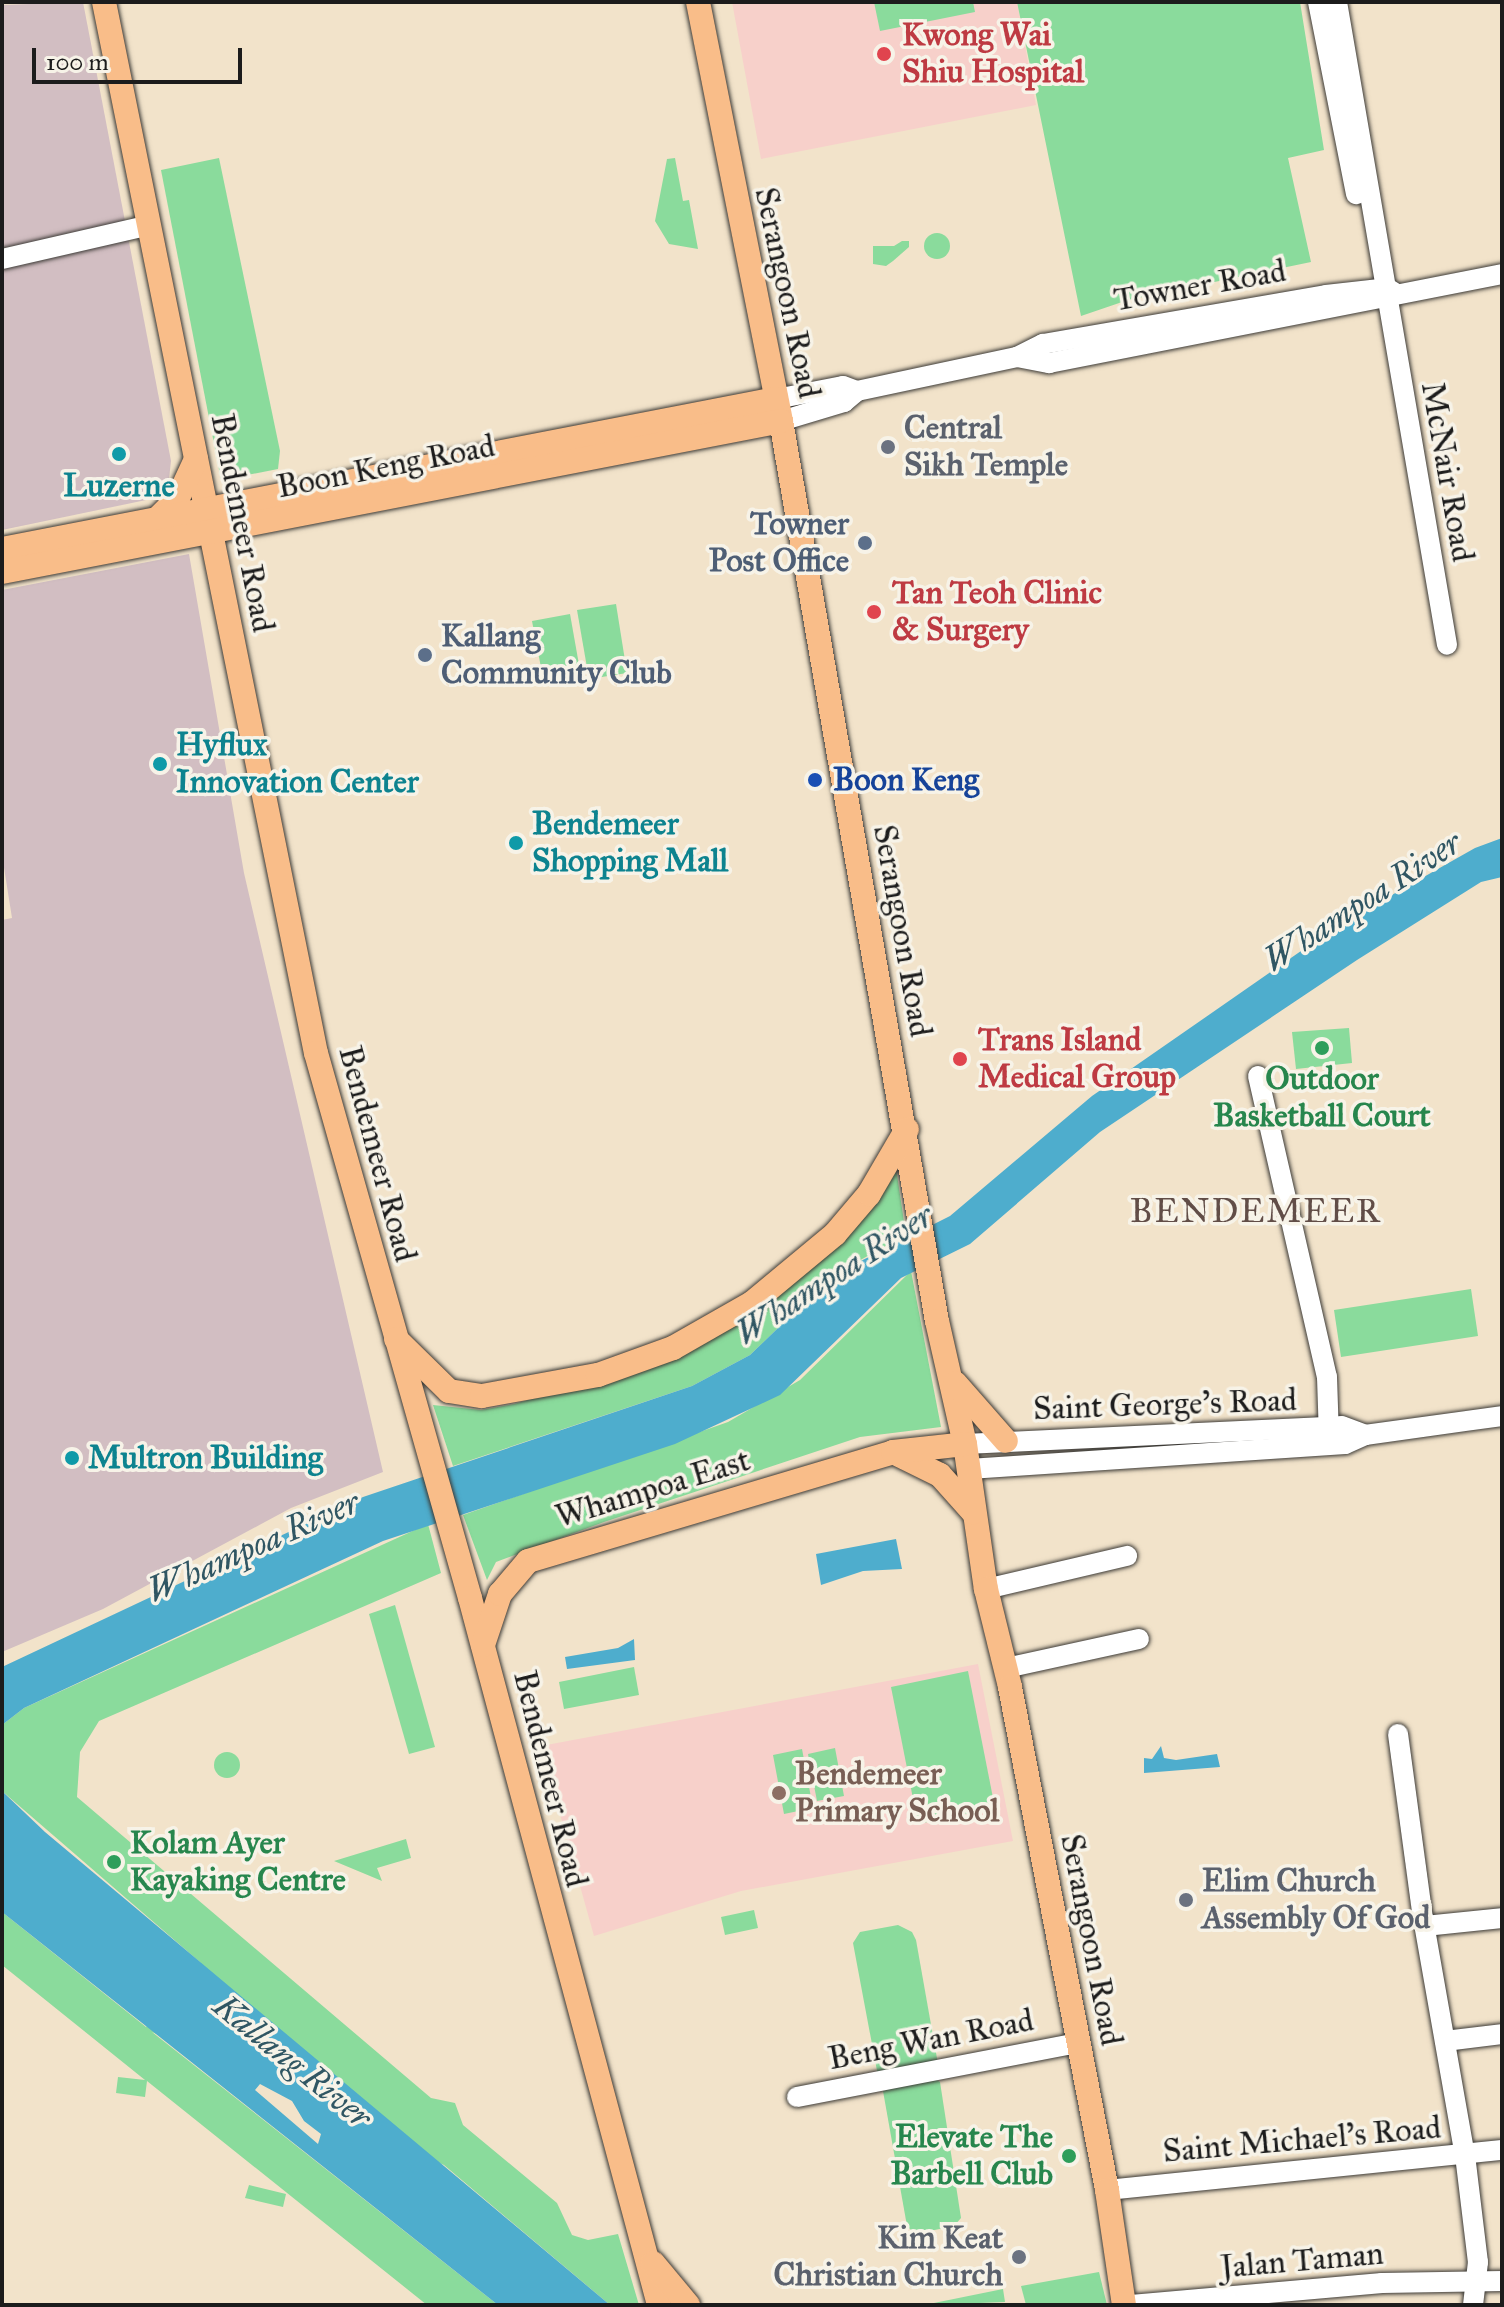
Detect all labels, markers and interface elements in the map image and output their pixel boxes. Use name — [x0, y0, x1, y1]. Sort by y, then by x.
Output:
place label: Kwong Wai Shiu Hospital — [902, 17, 1084, 92]
scale bar — [36, 32, 246, 82]
marker: Kwong Wai Shiu Hospital — [873, 43, 895, 65]
text: 100 m — [46, 47, 109, 77]
street label: Serangoon Road — [746, 184, 828, 402]
street label: Towner Road — [1111, 252, 1289, 320]
street label: McNair Road — [1412, 379, 1482, 565]
place label: Central Sikh Temple — [904, 410, 1068, 485]
street label: Bendemeer Road — [202, 411, 282, 635]
street label: Boon Keng Road — [274, 427, 498, 507]
marker: Central Sikh Temple — [879, 438, 897, 456]
marker: Luzerne — [110, 445, 128, 463]
place label: Luzerne — [63, 467, 175, 505]
place label: Towner Post Office — [709, 506, 849, 581]
marker: Towner Post Office — [856, 534, 874, 552]
place label: Tan Teoh Clinic & Surgery — [892, 575, 1102, 650]
marker: Tan Teoh Clinic & Surgery — [863, 601, 885, 623]
place label: Kallang Community Club — [441, 618, 672, 693]
marker: Kallang Community Club — [416, 646, 434, 664]
place label: Hyflux Innovation Center — [176, 727, 419, 802]
marker: Hyflux Innovation Center — [151, 755, 169, 773]
place label: Boon Keng — [833, 761, 979, 799]
marker: Boon Keng — [804, 769, 826, 791]
place label: Bendemeer Shopping Mall — [532, 806, 728, 881]
street label: Serangoon Road — [864, 822, 940, 1040]
water label: Whampoa River — [1255, 822, 1469, 980]
marker: Bendemeer Shopping Mall — [507, 834, 525, 852]
place label: Trans Island Medical Group — [978, 1022, 1176, 1097]
marker: Outdoor Basketball Court — [1313, 1039, 1331, 1057]
street label: Bendemeer Road — [330, 1042, 424, 1266]
marker: Trans Island Medical Group — [949, 1048, 971, 1070]
place label: Outdoor Basketball Court — [1213, 1061, 1431, 1136]
district label: BENDEMEER — [1130, 1191, 1382, 1231]
water label: Whampoa River — [727, 1195, 941, 1353]
street label: Saint George's Road — [1033, 1381, 1297, 1429]
place label: Multron Building — [88, 1439, 323, 1477]
street label: Whampoa East — [551, 1441, 755, 1537]
marker: Multron Building — [63, 1449, 81, 1467]
water label: Whampoa River — [141, 1481, 365, 1611]
street label: Bendemeer Road — [505, 1667, 595, 1891]
place label: Bendemeer Primary School — [795, 1756, 999, 1831]
marker: Bendemeer Primary School — [770, 1784, 788, 1802]
place label: Kolam Ayer Kayaking Centre — [130, 1825, 346, 1900]
street label: Serangoon Road — [1052, 1831, 1130, 2049]
marker: Kolam Ayer Kayaking Centre — [105, 1853, 123, 1871]
place label: Elim Church Assembly Of God — [1202, 1863, 1430, 1938]
marker: Elim Church Assembly Of God — [1177, 1891, 1195, 1909]
water label: Kallang River — [206, 1985, 380, 2137]
street label: Beng Wan Road — [825, 2001, 1037, 2079]
street label: Saint Michael's Road — [1161, 2109, 1443, 2171]
place label: Elevate The Barbell Club — [890, 2119, 1053, 2194]
marker: Elevate The Barbell Club — [1060, 2147, 1078, 2165]
place label: Kim Keat Christian Church — [773, 2220, 1003, 2295]
street label: Jalan Taman — [1219, 2235, 1385, 2287]
marker: Kim Keat Christian Church — [1010, 2248, 1028, 2266]

